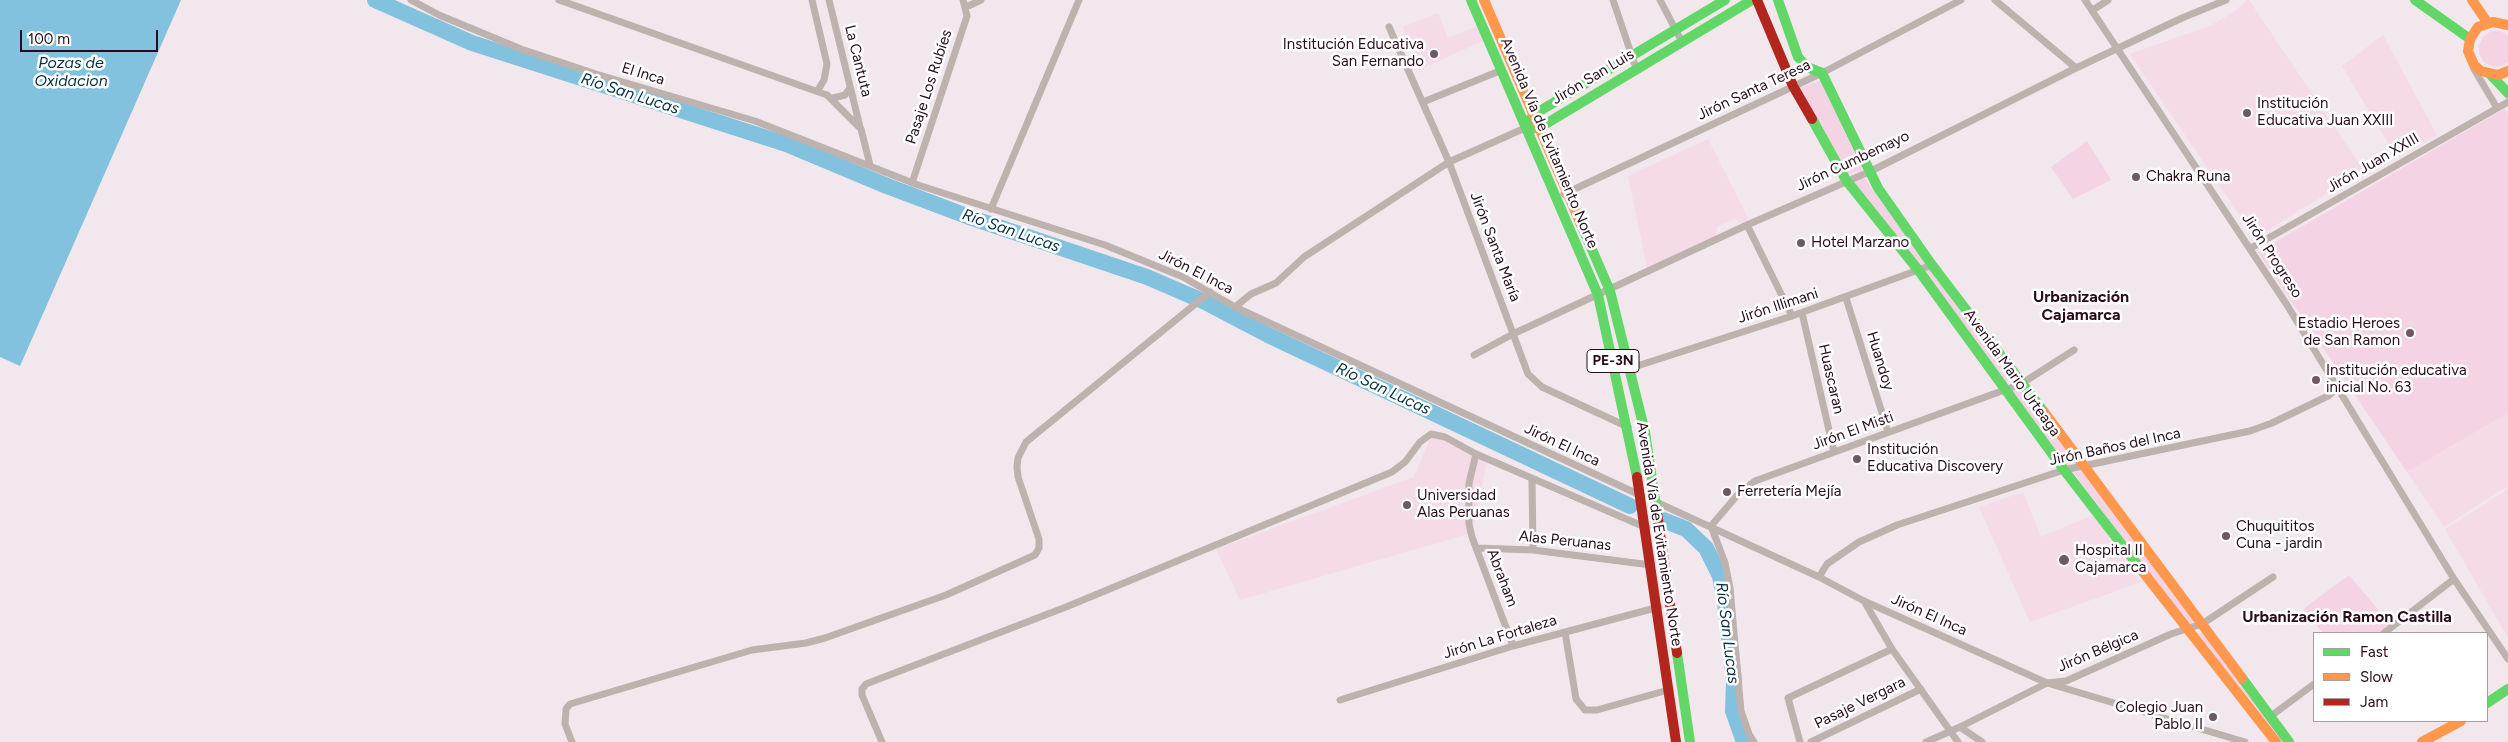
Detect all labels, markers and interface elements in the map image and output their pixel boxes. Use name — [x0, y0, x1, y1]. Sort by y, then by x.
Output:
scale bar — [22, 20, 160, 52]
street label: La Cantuta — [840, 23, 876, 99]
street label: Pasaje Los Rubíes — [902, 28, 956, 146]
text: 100 m — [28, 30, 70, 48]
street label: Avenida Vía de Evitamiento Norte — [1496, 35, 1602, 251]
place label: Institución Educativa San Fernando — [1283, 36, 1424, 71]
street label: Jirón San Luis — [1549, 45, 1637, 109]
marker: Institución Educativa San Fernando — [1428, 48, 1440, 60]
water label: Pozas de Oxidacion — [34, 53, 108, 91]
street label: Jirón Santa Teresa — [1695, 56, 1813, 124]
street label: El Inca — [619, 59, 667, 89]
water label: Río San Lucas — [579, 69, 681, 119]
place label: Institución Educativa Juan XXIII — [2257, 95, 2393, 130]
marker: Institución Educativa Juan XXIII — [2241, 107, 2253, 119]
street label: Jirón Cumbemayo — [1794, 127, 1912, 195]
street label: Jirón Juan XXIII — [2324, 129, 2422, 197]
place label: Chakra Runa — [2146, 168, 2230, 186]
marker: Chakra Runa — [2130, 171, 2142, 183]
street label: Jirón Santa María — [1466, 190, 1524, 304]
water label: Río San Lucas — [960, 205, 1062, 257]
street label: Jirón Progreso — [2238, 210, 2306, 302]
place label: Hotel Marzano — [1811, 234, 1909, 252]
marker: Hotel Marzano — [1795, 237, 1807, 249]
street label: Jirón El Inca — [1156, 246, 1236, 298]
street label: Jirón Illimani — [1736, 285, 1820, 327]
district label: Urbanización Cajamarca — [2033, 287, 2129, 325]
street label: Avenida Mario Urteaga — [1960, 306, 2064, 440]
place label: Estadio Heroes de San Ramon — [2298, 315, 2400, 350]
marker: Estadio Heroes de San Ramon — [2404, 327, 2416, 339]
street label: Huandoy — [1863, 329, 1897, 393]
street label: Huascaran — [1814, 342, 1848, 416]
road number: PE-3N — [1587, 350, 1639, 372]
water label: Río San Lucas — [1333, 359, 1433, 419]
place label: Institución educativa inicial No. 63 — [2326, 362, 2467, 397]
marker: Institución educativa inicial No. 63 — [2310, 374, 2322, 386]
street label: Jirón El Misti — [1810, 408, 1896, 454]
street label: Jirón El Inca — [1521, 420, 1603, 470]
street label: Avenida Vía de Evitamiento Norte — [1632, 420, 1686, 648]
street label: Jirón Baños del Inca — [2048, 424, 2182, 470]
place label: Institución Educativa Discovery — [1867, 441, 2003, 476]
marker: Institución Educativa Discovery — [1851, 453, 1863, 465]
place label: Ferretería Mejía — [1737, 483, 1841, 501]
marker: Ferretería Mejía — [1721, 486, 1733, 498]
place label: Universidad Alas Peruanas — [1417, 487, 1510, 522]
marker: Universidad Alas Peruanas — [1401, 499, 1413, 511]
place label: Chuquititos Cuna - jardin — [2236, 518, 2322, 553]
street label: Alas Peruanas — [1518, 527, 1612, 555]
marker: Chuquititos Cuna - jardin — [2220, 530, 2232, 542]
place label: Hospital II Cajamarca — [2075, 542, 2146, 577]
street label: Abraham — [1483, 547, 1521, 609]
marker: Hospital II Cajamarca — [2057, 553, 2071, 567]
water label: Río San Lucas — [1711, 581, 1743, 685]
street label: Jirón El Inca — [1888, 590, 1970, 640]
district label: Urbanización Ramon Castilla — [2242, 607, 2452, 627]
street label: Jirón La Fortaleza — [1441, 611, 1559, 663]
street label: Jirón Bélgica — [2055, 626, 2141, 676]
legend — [2313, 632, 2488, 722]
text: Fast — [2360, 643, 2388, 661]
text: Slow — [2360, 668, 2393, 686]
street label: Pasaje Vergara — [1812, 673, 1908, 733]
text: Jam — [2360, 693, 2388, 711]
place label: Colegio Juan Pablo II — [2115, 699, 2203, 734]
marker: Colegio Juan Pablo II — [2207, 711, 2219, 723]

